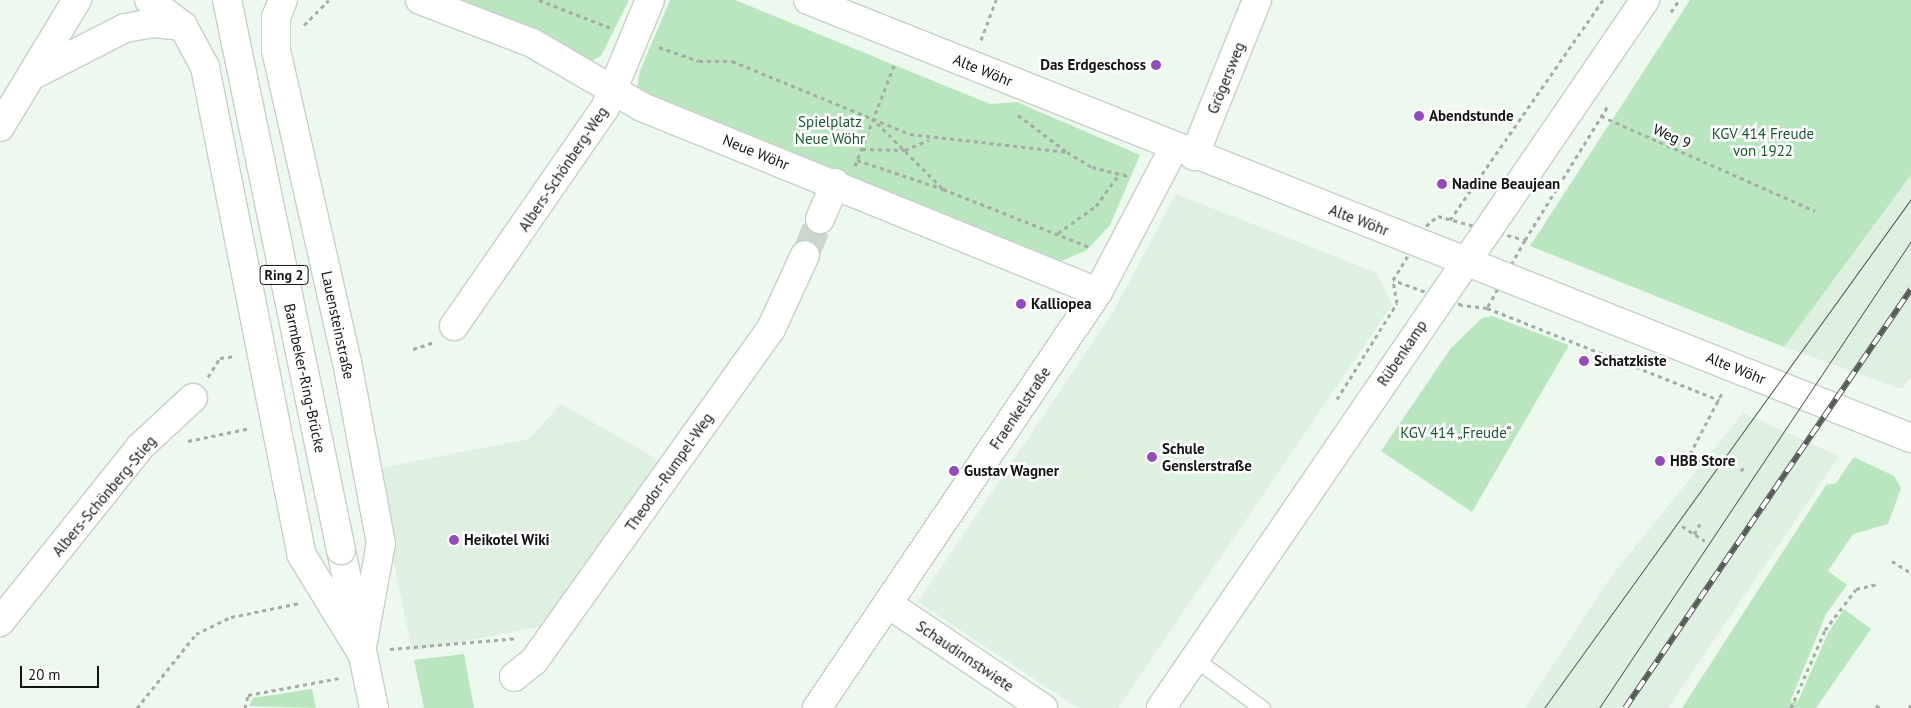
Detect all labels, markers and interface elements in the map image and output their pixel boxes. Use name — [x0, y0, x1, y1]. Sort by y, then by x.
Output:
street label: Grögersweg — [1203, 39, 1249, 117]
street label: Alte Wöhr — [950, 50, 1016, 90]
place label: Das Erdgeschoss — [1040, 56, 1146, 74]
marker: Das Erdgeschoss — [1150, 59, 1162, 71]
street label: Albers-Schönberg-Weg — [515, 103, 611, 235]
place label: Abendstunde — [1429, 107, 1514, 125]
marker: Abendstunde — [1413, 110, 1425, 122]
park label: Spielplatz Neue Wöhr — [795, 112, 865, 147]
street label: Weg 9 — [1650, 120, 1694, 152]
park label: KGV 414 Freude von 1922 — [1712, 124, 1814, 159]
street label: Neue Wöhr — [720, 130, 792, 174]
place label: Nadine Beaujean — [1452, 175, 1560, 193]
marker: Nadine Beaujean — [1436, 178, 1448, 190]
street label: Alte Wöhr — [1326, 200, 1392, 240]
road number: Ring 2 — [259, 264, 309, 286]
street label: Lauensteinstraße — [318, 269, 358, 381]
place label: Kalliopea — [1031, 295, 1092, 313]
marker: Kalliopea — [1015, 298, 1027, 310]
street label: Barmbeker-Ring-Brücke — [280, 302, 330, 454]
street label: Rübenkamp — [1373, 317, 1431, 389]
street label: Alte Wöhr — [1703, 348, 1769, 388]
place label: Schatzkiste — [1594, 352, 1667, 370]
marker: Schatzkiste — [1578, 355, 1590, 367]
street label: Fraenkelstraße — [986, 363, 1054, 453]
street label: Theodor-Rumpel-Weg — [621, 409, 717, 535]
park label: KGV 414 „Freude“ — [1400, 424, 1512, 442]
street label: Albers-Schönberg-Stieg — [48, 432, 160, 560]
place label: Schule Genslerstraße — [1162, 439, 1252, 474]
marker: Schule Genslerstraße — [1146, 451, 1158, 463]
place label: HBB Store — [1670, 452, 1735, 470]
marker: HBB Store — [1654, 455, 1666, 467]
place label: Gustav Wagner — [964, 462, 1060, 480]
marker: Gustav Wagner — [948, 465, 960, 477]
place label: Heikotel Wiki — [464, 531, 550, 549]
marker: Heikotel Wiki — [448, 534, 460, 546]
street label: Schaudinnstwiete — [913, 617, 1017, 695]
scale bar — [22, 656, 101, 688]
text: 20 m — [28, 665, 61, 684]

